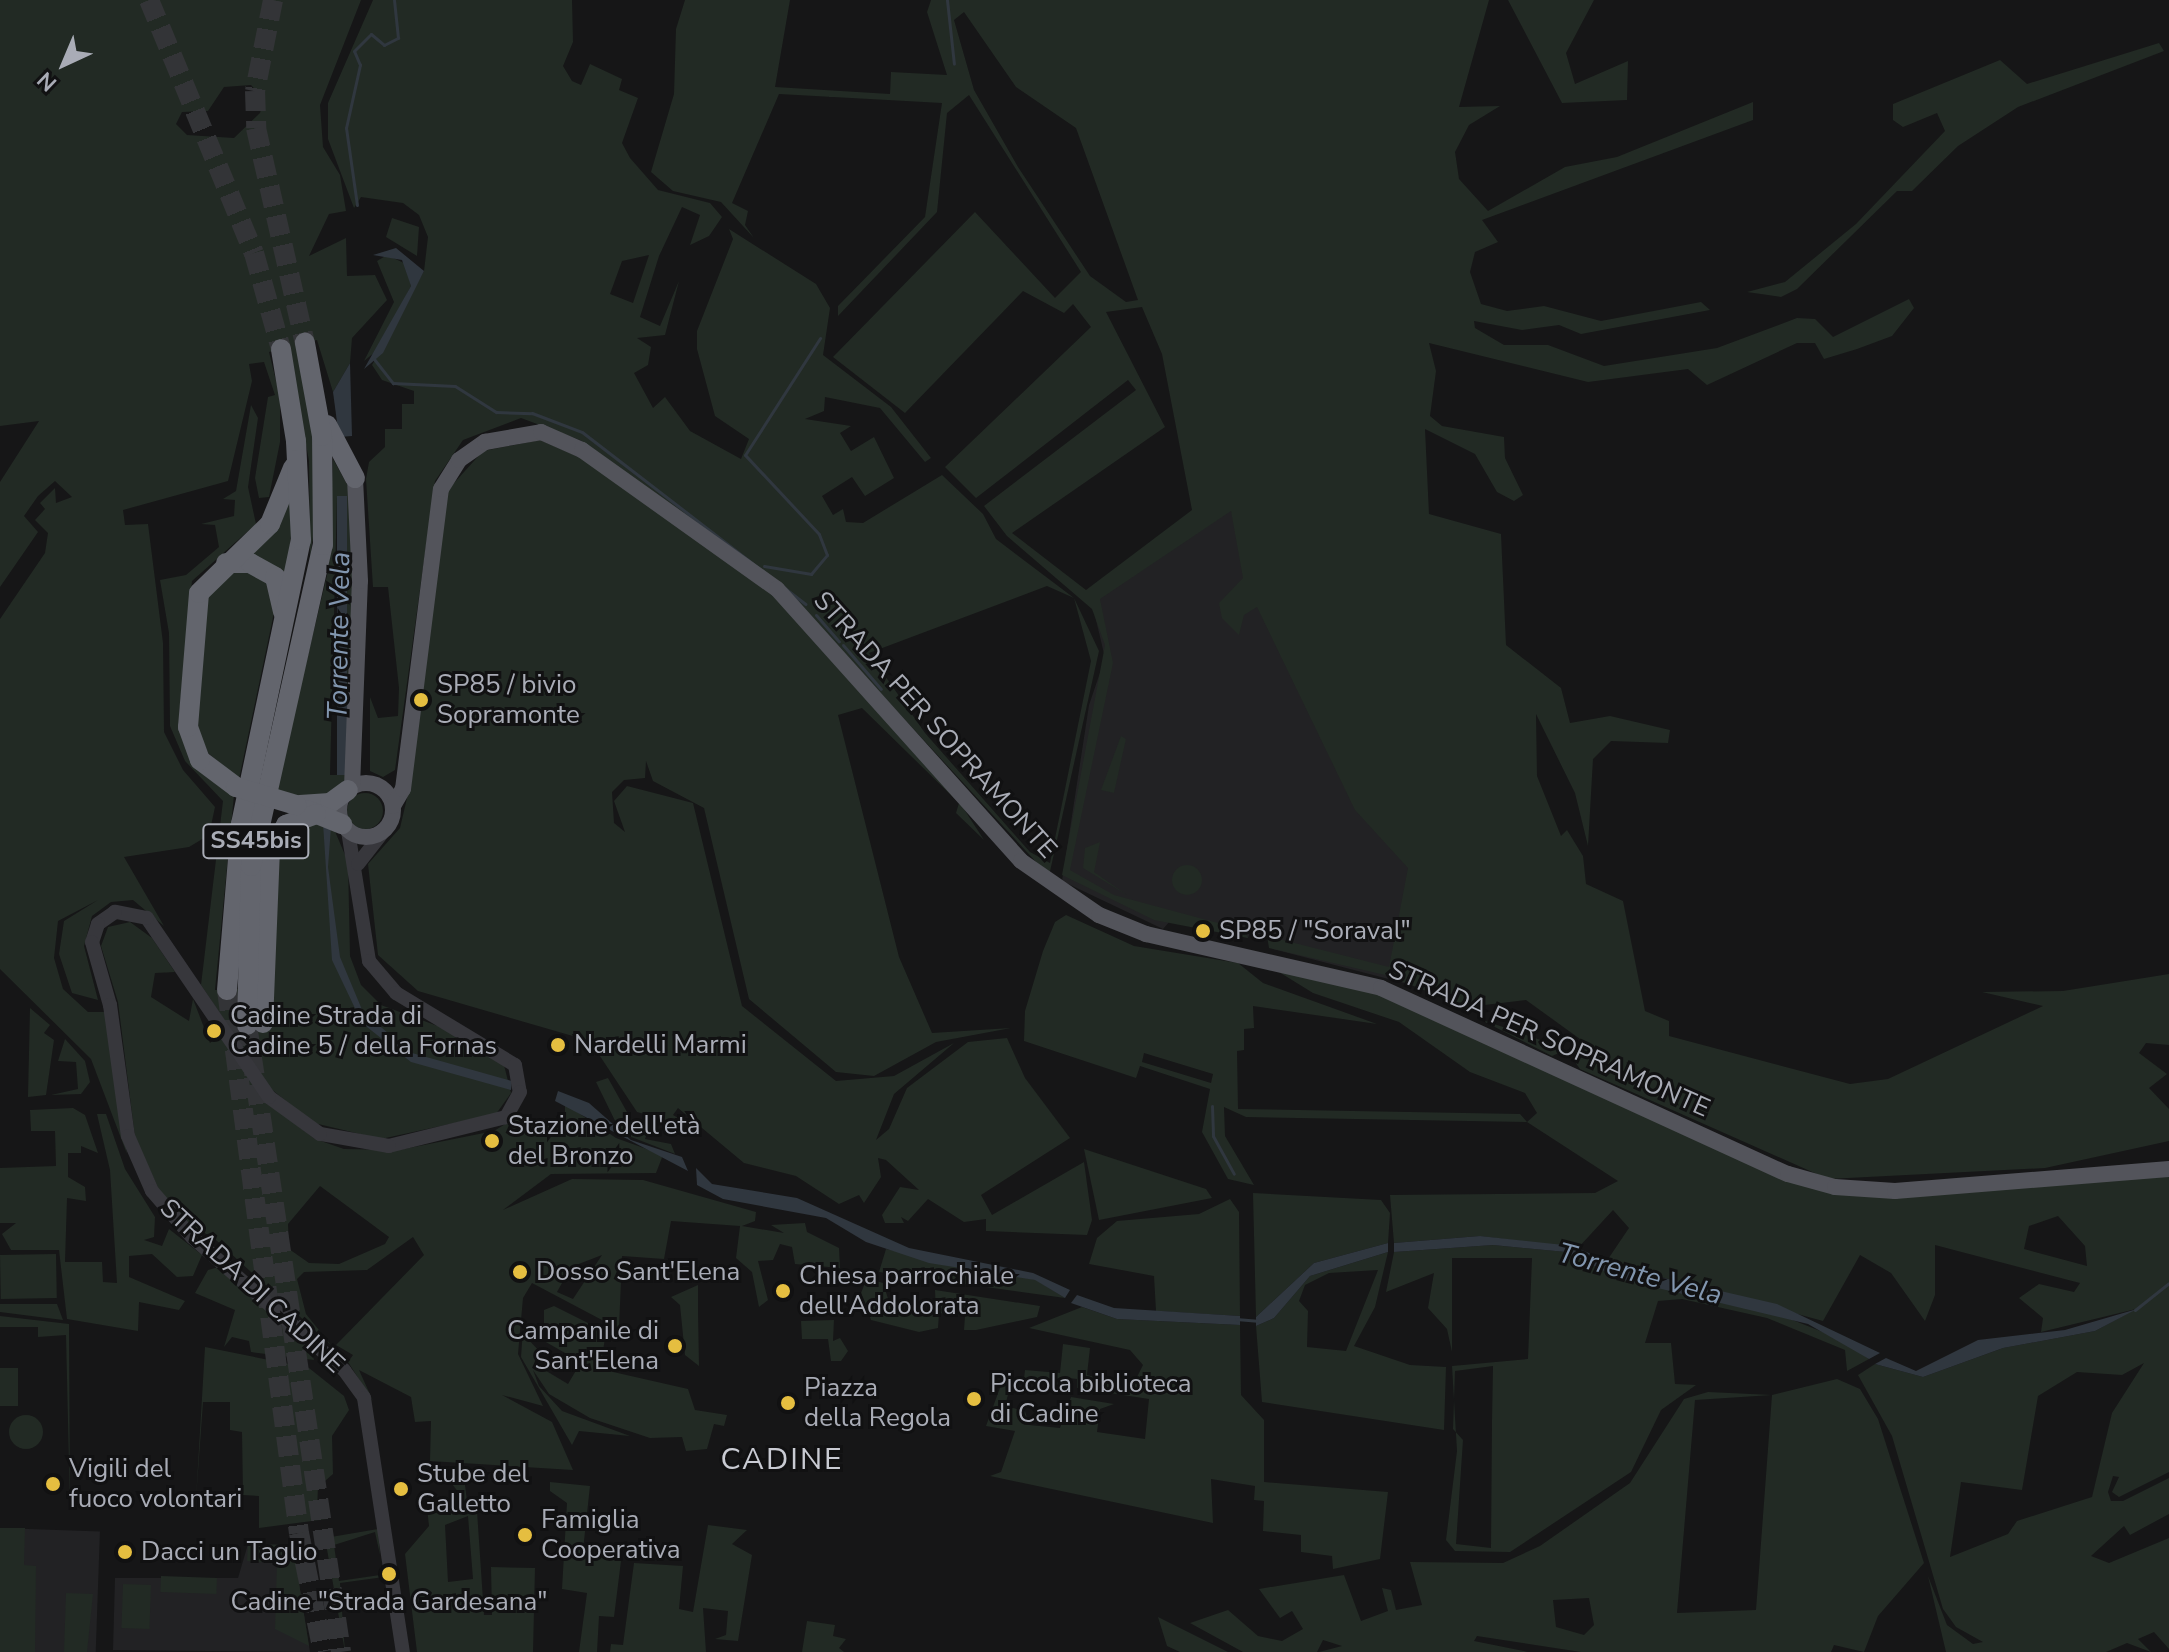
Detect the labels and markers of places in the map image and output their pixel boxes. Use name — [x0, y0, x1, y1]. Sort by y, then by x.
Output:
place label: SP85 / bivio Sopramonte — [437, 669, 580, 730]
marker: SP85 / bivio Sopramonte — [412, 691, 430, 709]
place label: SP85 / "Soraval" — [1219, 915, 1411, 947]
marker: SP85 / "Soraval" — [1194, 922, 1212, 940]
place label: Cadine Strada di Cadine 5 / della Fornas — [230, 1000, 497, 1062]
marker: Cadine Strada di Cadine 5 / della Fornas — [205, 1022, 223, 1040]
place label: Nardelli Marmi — [574, 1029, 747, 1061]
marker: Nardelli Marmi — [549, 1036, 567, 1054]
place label: Stazione dell'età del Bronzo — [508, 1110, 700, 1172]
marker: Stazione dell'età del Bronzo — [483, 1132, 501, 1150]
place label: Dosso Sant'Elena — [536, 1256, 740, 1288]
place label: Chiesa parrochiale dell'Addolorata — [799, 1260, 1014, 1322]
marker: Dosso Sant'Elena — [511, 1263, 529, 1281]
marker: Chiesa parrochiale dell'Addolorata — [774, 1282, 792, 1300]
place label: Campanile di Sant'Elena — [507, 1315, 659, 1376]
marker: Campanile di Sant'Elena — [666, 1337, 684, 1355]
place label: Piccola biblioteca di Cadine — [990, 1368, 1192, 1430]
place label: Piazza della Regola — [804, 1372, 951, 1434]
marker: Piccola biblioteca di Cadine — [965, 1390, 983, 1408]
marker: Piazza della Regola — [779, 1394, 797, 1412]
place label: Vigili del fuoco volontari — [69, 1453, 242, 1514]
place label: Stube del Galletto — [417, 1458, 529, 1520]
marker: Vigili del fuoco volontari — [44, 1475, 62, 1493]
marker: Stube del Galletto — [392, 1480, 410, 1498]
place label: Famiglia Cooperativa — [541, 1504, 680, 1566]
marker: Famiglia Cooperativa — [516, 1526, 534, 1544]
place label: Dacci un Taglio — [141, 1536, 318, 1568]
marker: Dacci un Taglio — [116, 1543, 134, 1561]
marker: Cadine "Strada Gardesana" — [380, 1565, 398, 1583]
place label: Cadine "Strada Gardesana" — [231, 1586, 547, 1618]

